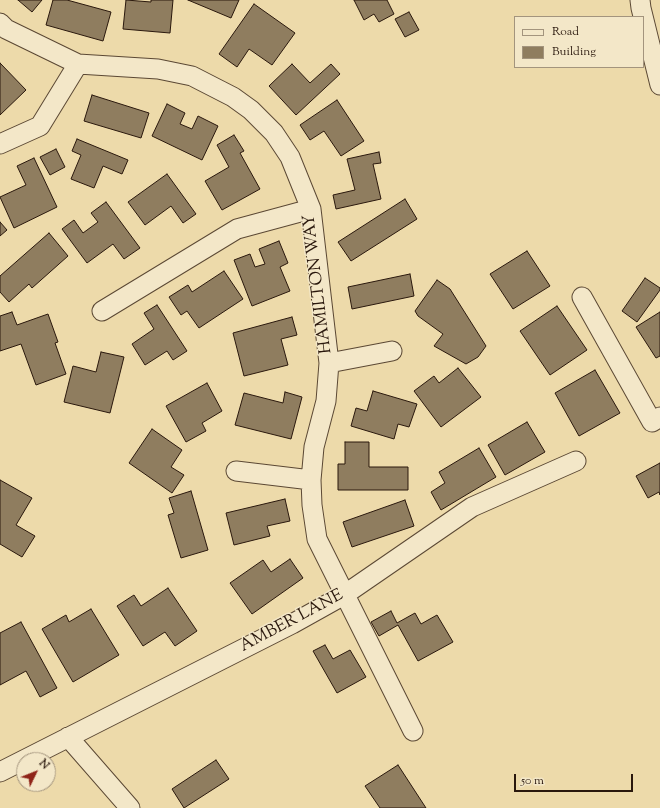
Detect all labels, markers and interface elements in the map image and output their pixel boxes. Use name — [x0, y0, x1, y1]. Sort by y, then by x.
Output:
legend — [514, 16, 644, 68]
text: Road — [552, 23, 579, 41]
text: Building — [552, 43, 596, 61]
street label: HAMILTON WAY — [300, 213, 338, 355]
street label: AMBER LANE — [237, 586, 347, 658]
north arrow — [16, 752, 56, 792]
text: N — [35, 756, 53, 773]
scale bar — [516, 766, 635, 792]
text: 50 m — [521, 772, 544, 790]

